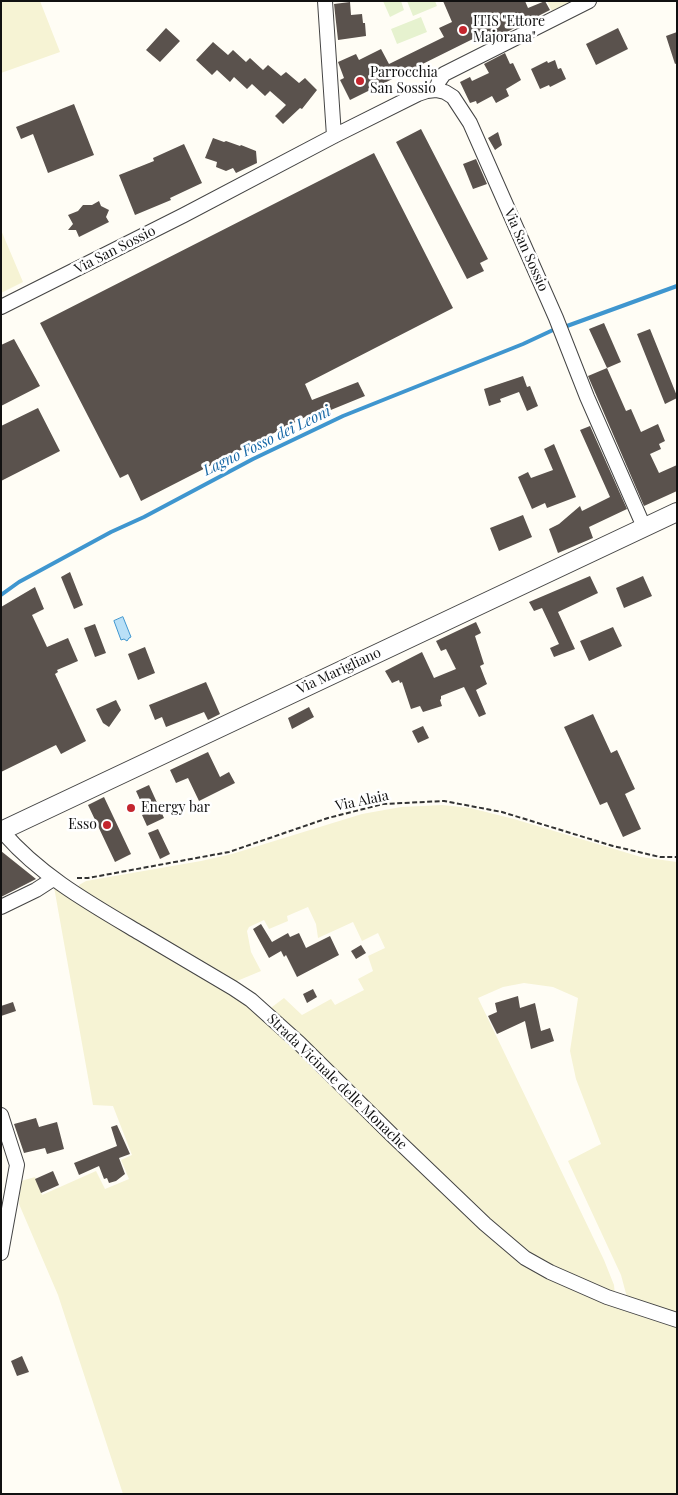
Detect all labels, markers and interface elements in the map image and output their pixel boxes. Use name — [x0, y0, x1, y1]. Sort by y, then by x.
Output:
place label: ITIS "Ettore Majorana" — [473, 14, 545, 46]
marker: ITIS "Ettore Majorana" — [457, 24, 469, 36]
place label: Parrocchia San Sossio — [370, 65, 438, 98]
marker: Parrocchia San Sossio — [354, 75, 366, 87]
street label: Via San Sossio — [500, 206, 552, 294]
street label: Via San Sossio — [72, 222, 158, 278]
water label: Lagno Fosso dei Leoni — [200, 402, 334, 480]
street label: Via Marigliano — [294, 644, 384, 698]
street label: Via Alaia — [334, 787, 390, 815]
place label: Energy bar — [141, 800, 210, 816]
marker: Energy bar — [125, 802, 137, 814]
place label: Esso — [68, 817, 97, 833]
marker: Esso — [101, 819, 113, 831]
street label: Strada Vicinale delle Monache — [263, 1011, 411, 1153]

